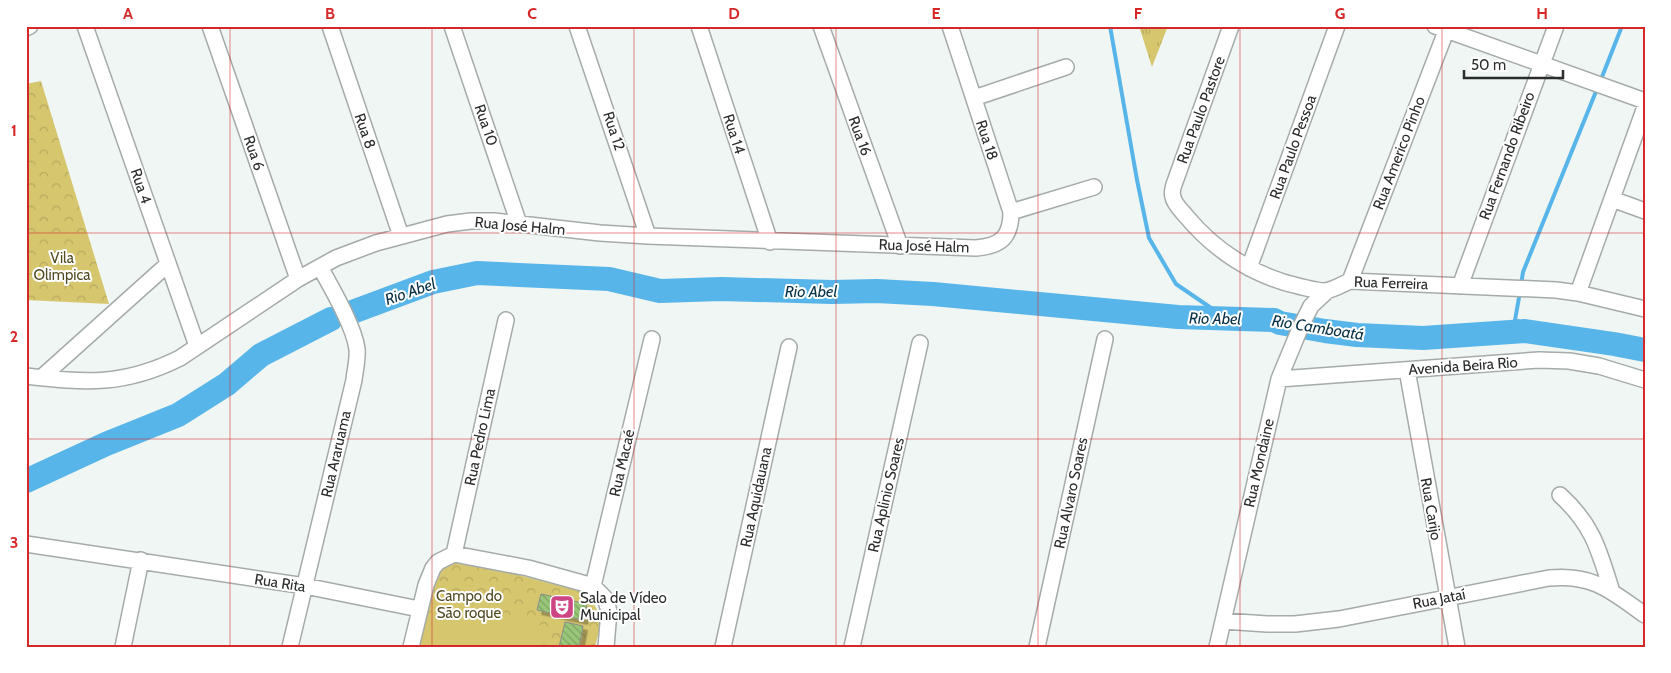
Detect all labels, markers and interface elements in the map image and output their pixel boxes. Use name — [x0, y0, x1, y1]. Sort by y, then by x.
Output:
text: A — [123, 4, 133, 23]
text: B — [325, 4, 335, 23]
text: C — [527, 4, 537, 23]
text: D — [728, 4, 740, 23]
text: E — [931, 4, 941, 23]
text: F — [1134, 4, 1143, 23]
text: G — [1335, 4, 1345, 23]
text: H — [1536, 4, 1548, 23]
scale bar — [1464, 48, 1562, 80]
street label: Rua Paulo Pastore — [1173, 54, 1229, 166]
text: 50 m — [1471, 56, 1506, 74]
street label: Rua Fernando Ribeiro — [1475, 90, 1539, 222]
street label: Rua Paulo Pessoa — [1266, 92, 1320, 202]
street label: Rua Americo Pinho — [1369, 94, 1429, 212]
street label: Rua 10 — [471, 102, 501, 148]
street label: Rua 12 — [599, 109, 629, 153]
street label: Rua 8 — [351, 111, 379, 151]
street label: Rua 14 — [719, 112, 749, 157]
street label: Rua 16 — [845, 114, 875, 158]
street label: Rua 18 — [972, 118, 1002, 162]
text: 1 — [11, 121, 17, 140]
street label: Rua 6 — [240, 133, 268, 173]
street label: Rua 4 — [127, 166, 155, 206]
street label: Rua José Halm — [474, 213, 566, 239]
street label: Rua José Halm — [878, 235, 970, 257]
park label: Vila Olimpica — [34, 249, 91, 284]
street label: Rua Ferreira — [1354, 273, 1429, 293]
water label: Rio Abel — [382, 274, 438, 309]
water label: Rio Abel — [785, 282, 837, 301]
water label: Rio Abel — [1189, 309, 1242, 328]
water label: Rio Camboatá — [1271, 311, 1365, 344]
text: 2 — [10, 327, 18, 346]
street label: Avenida Beira Rio — [1408, 353, 1518, 379]
street label: Rua Pedro Lima — [461, 386, 499, 487]
street label: Rua Araruama — [317, 408, 355, 499]
street label: Rua Mondaine — [1240, 416, 1278, 509]
street label: Rua Macaé — [606, 427, 639, 498]
street label: Rua Aplinio Soares — [864, 436, 908, 554]
street label: Rua Alvaro Soares — [1050, 436, 1092, 550]
street label: Rua Aquidauana — [737, 444, 776, 549]
street label: Rua Carijo — [1417, 476, 1445, 542]
text: 3 — [10, 533, 18, 552]
street label: Rua Rita — [253, 570, 308, 596]
street label: Rua Jataí — [1411, 585, 1467, 613]
park label: Campo do São roque — [436, 587, 502, 622]
place label: Sala de Vídeo Municipal — [580, 589, 667, 624]
theatre icon: Sala de Vídeo Municipal — [549, 594, 575, 620]

